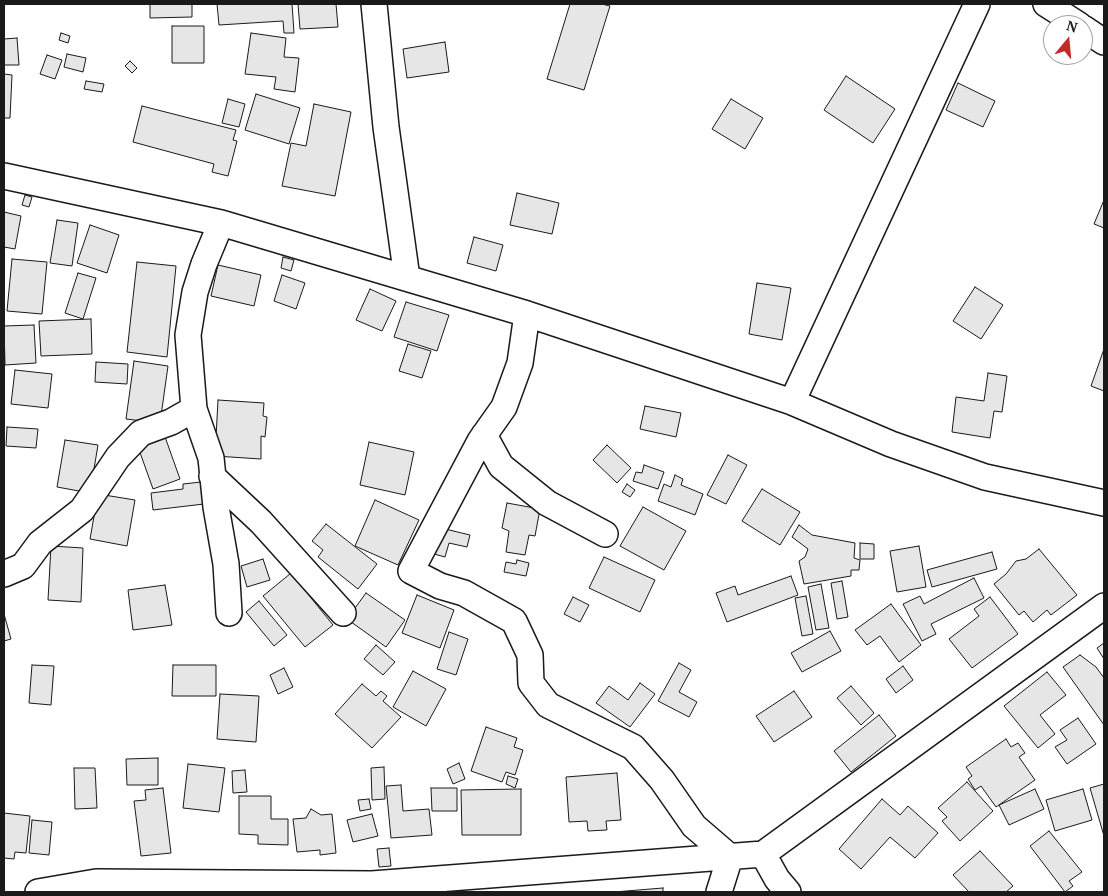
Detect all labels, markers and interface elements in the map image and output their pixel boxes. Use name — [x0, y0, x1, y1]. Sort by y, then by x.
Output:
north arrow — [1043, 15, 1093, 65]
text: N — [1064, 15, 1080, 37]

